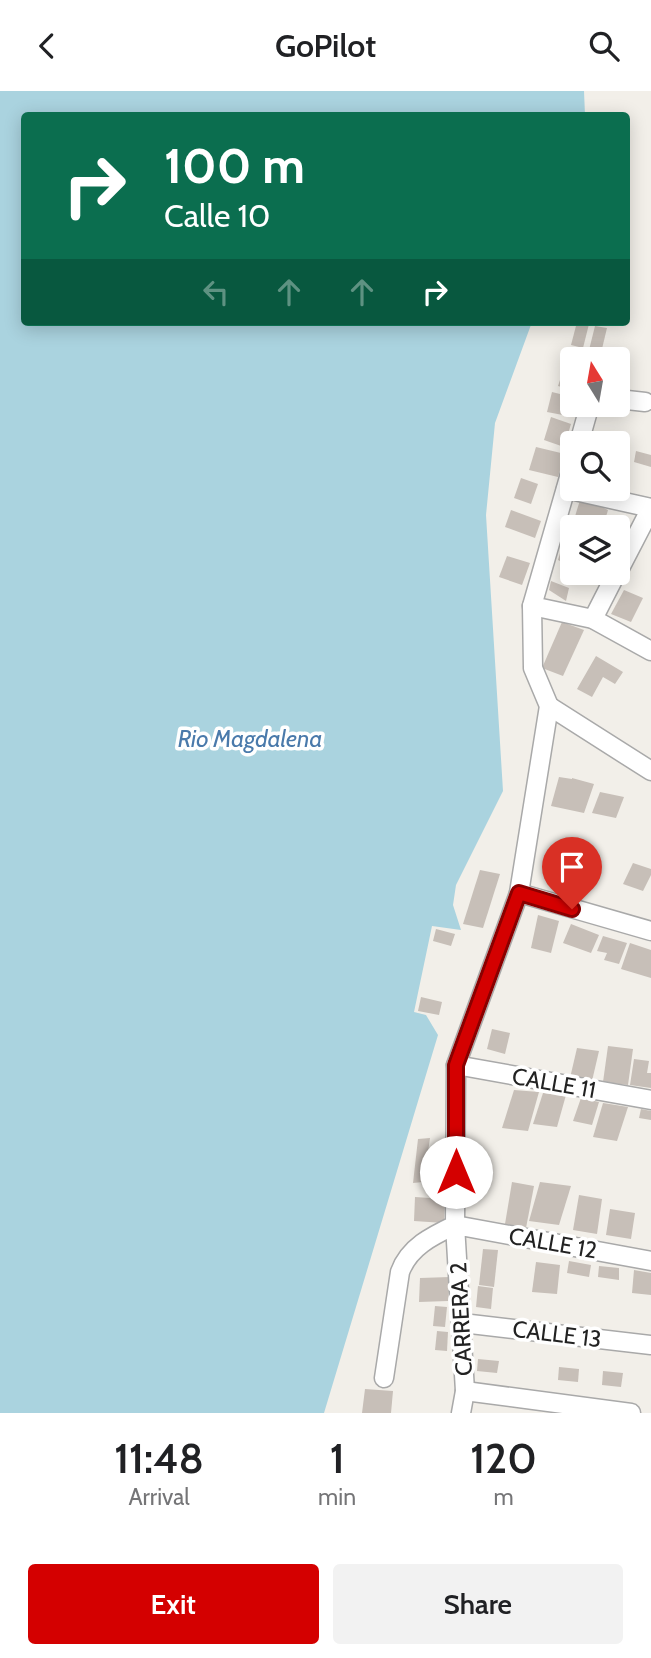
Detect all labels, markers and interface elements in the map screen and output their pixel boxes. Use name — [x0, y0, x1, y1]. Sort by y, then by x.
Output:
text: GoPilot — [275, 26, 376, 65]
icon: back — [28, 27, 66, 65]
icon: search — [585, 27, 623, 65]
text: 100 m — [164, 136, 305, 195]
icon: right — [49, 140, 140, 231]
text: Calle 10 — [164, 196, 270, 235]
icon: left — [197, 273, 235, 311]
icon: ahead — [270, 273, 308, 311]
icon: ahead — [343, 273, 381, 311]
icon: right — [416, 273, 454, 311]
north arrow — [560, 347, 630, 417]
map controls — [560, 347, 630, 585]
button: search — [560, 431, 630, 501]
button: layers — [560, 515, 630, 585]
water label: Rio Magdalena — [178, 724, 322, 753]
pin — [542, 837, 602, 909]
icon: arrive — [553, 848, 591, 886]
street label: CALLE 11 — [510, 1062, 598, 1104]
position arrow — [419, 1135, 493, 1209]
street label: CALLE 12 — [507, 1221, 599, 1265]
street label: CARRERA 2 — [444, 1261, 478, 1377]
street label: CALLE 13 — [511, 1315, 603, 1353]
text: 11:48 — [114, 1432, 204, 1484]
text: 1 — [330, 1432, 344, 1484]
text: 120 — [470, 1432, 537, 1484]
text: Arrival — [128, 1483, 190, 1511]
text: min — [318, 1483, 356, 1511]
text: m — [493, 1483, 514, 1511]
button: Exit — [28, 1564, 319, 1644]
button: Share — [333, 1564, 623, 1644]

